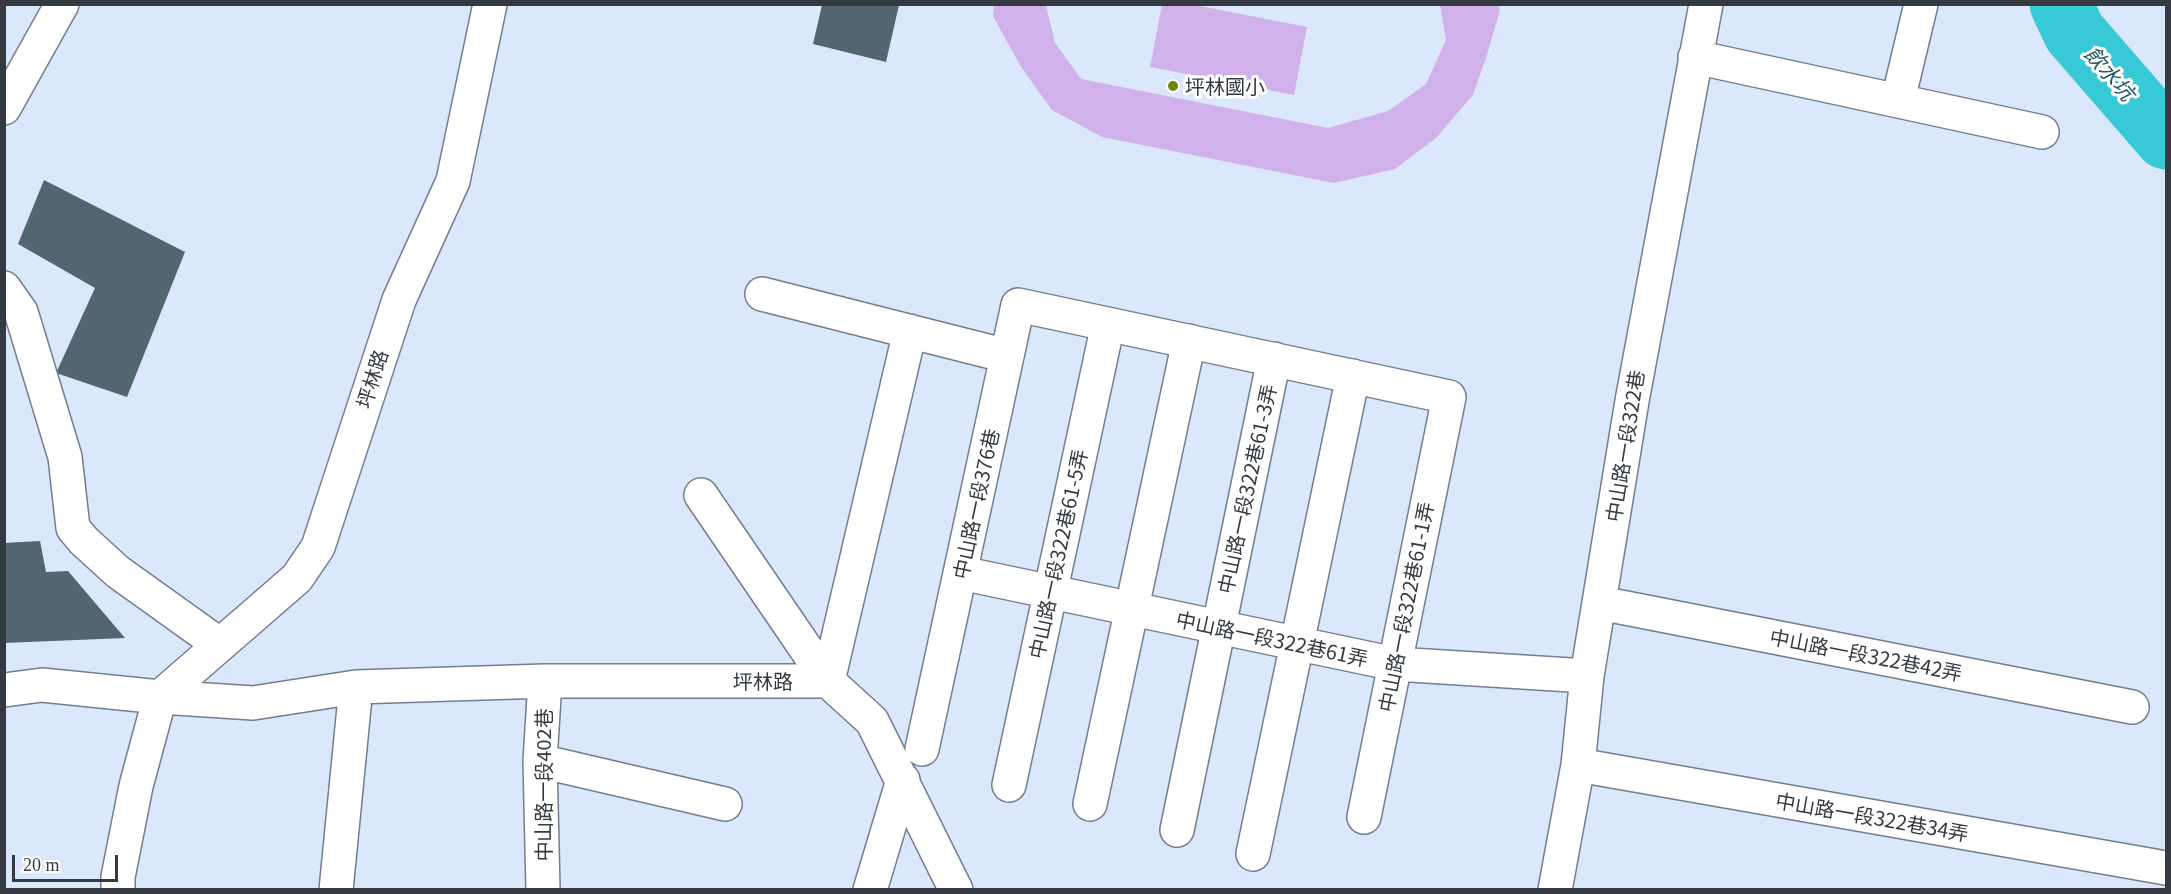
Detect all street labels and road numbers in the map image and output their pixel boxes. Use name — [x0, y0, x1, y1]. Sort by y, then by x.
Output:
street label: 坪林路 — [351, 347, 393, 411]
street label: 中山路一段322巷 — [1601, 368, 1649, 524]
street label: 中山路一段322巷61-3弄 — [1213, 382, 1281, 596]
street label: 中山路一段376巷 — [948, 427, 1004, 581]
street label: 中山路一段322巷61-5弄 — [1024, 447, 1092, 661]
street label: 中山路一段322巷61-1弄 — [1374, 500, 1438, 714]
street label: 中山路一段322巷61弄 — [1174, 607, 1370, 671]
street label: 中山路一段322巷42弄 — [1768, 625, 1964, 685]
street label: 坪林路 — [733, 669, 793, 693]
street label: 中山路一段402巷 — [531, 708, 555, 862]
street label: 中山路一段322巷34弄 — [1774, 788, 1970, 846]

